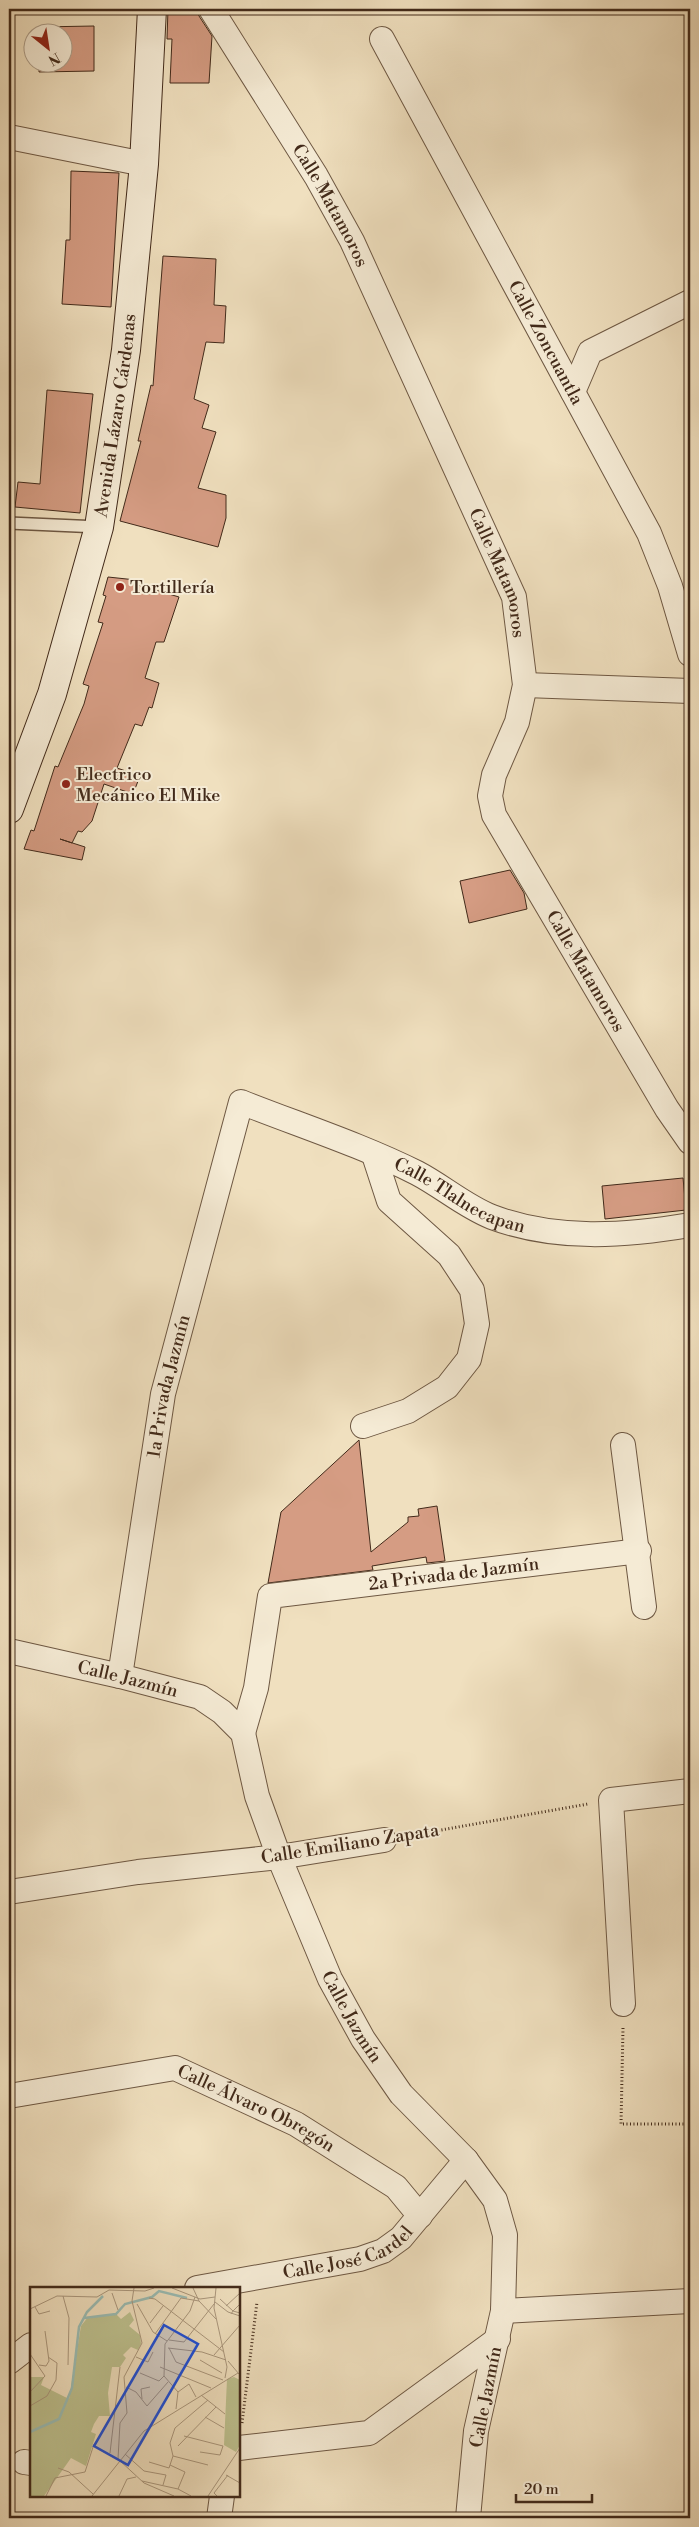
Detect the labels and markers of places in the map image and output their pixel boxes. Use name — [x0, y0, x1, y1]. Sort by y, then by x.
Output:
place label: Tortillería — [130, 576, 216, 599]
marker: Tortillería — [114, 581, 126, 593]
place label: Electrico Mecánico El Mike — [76, 763, 220, 807]
marker: Electrico Mecánico El Mike — [60, 778, 72, 790]

